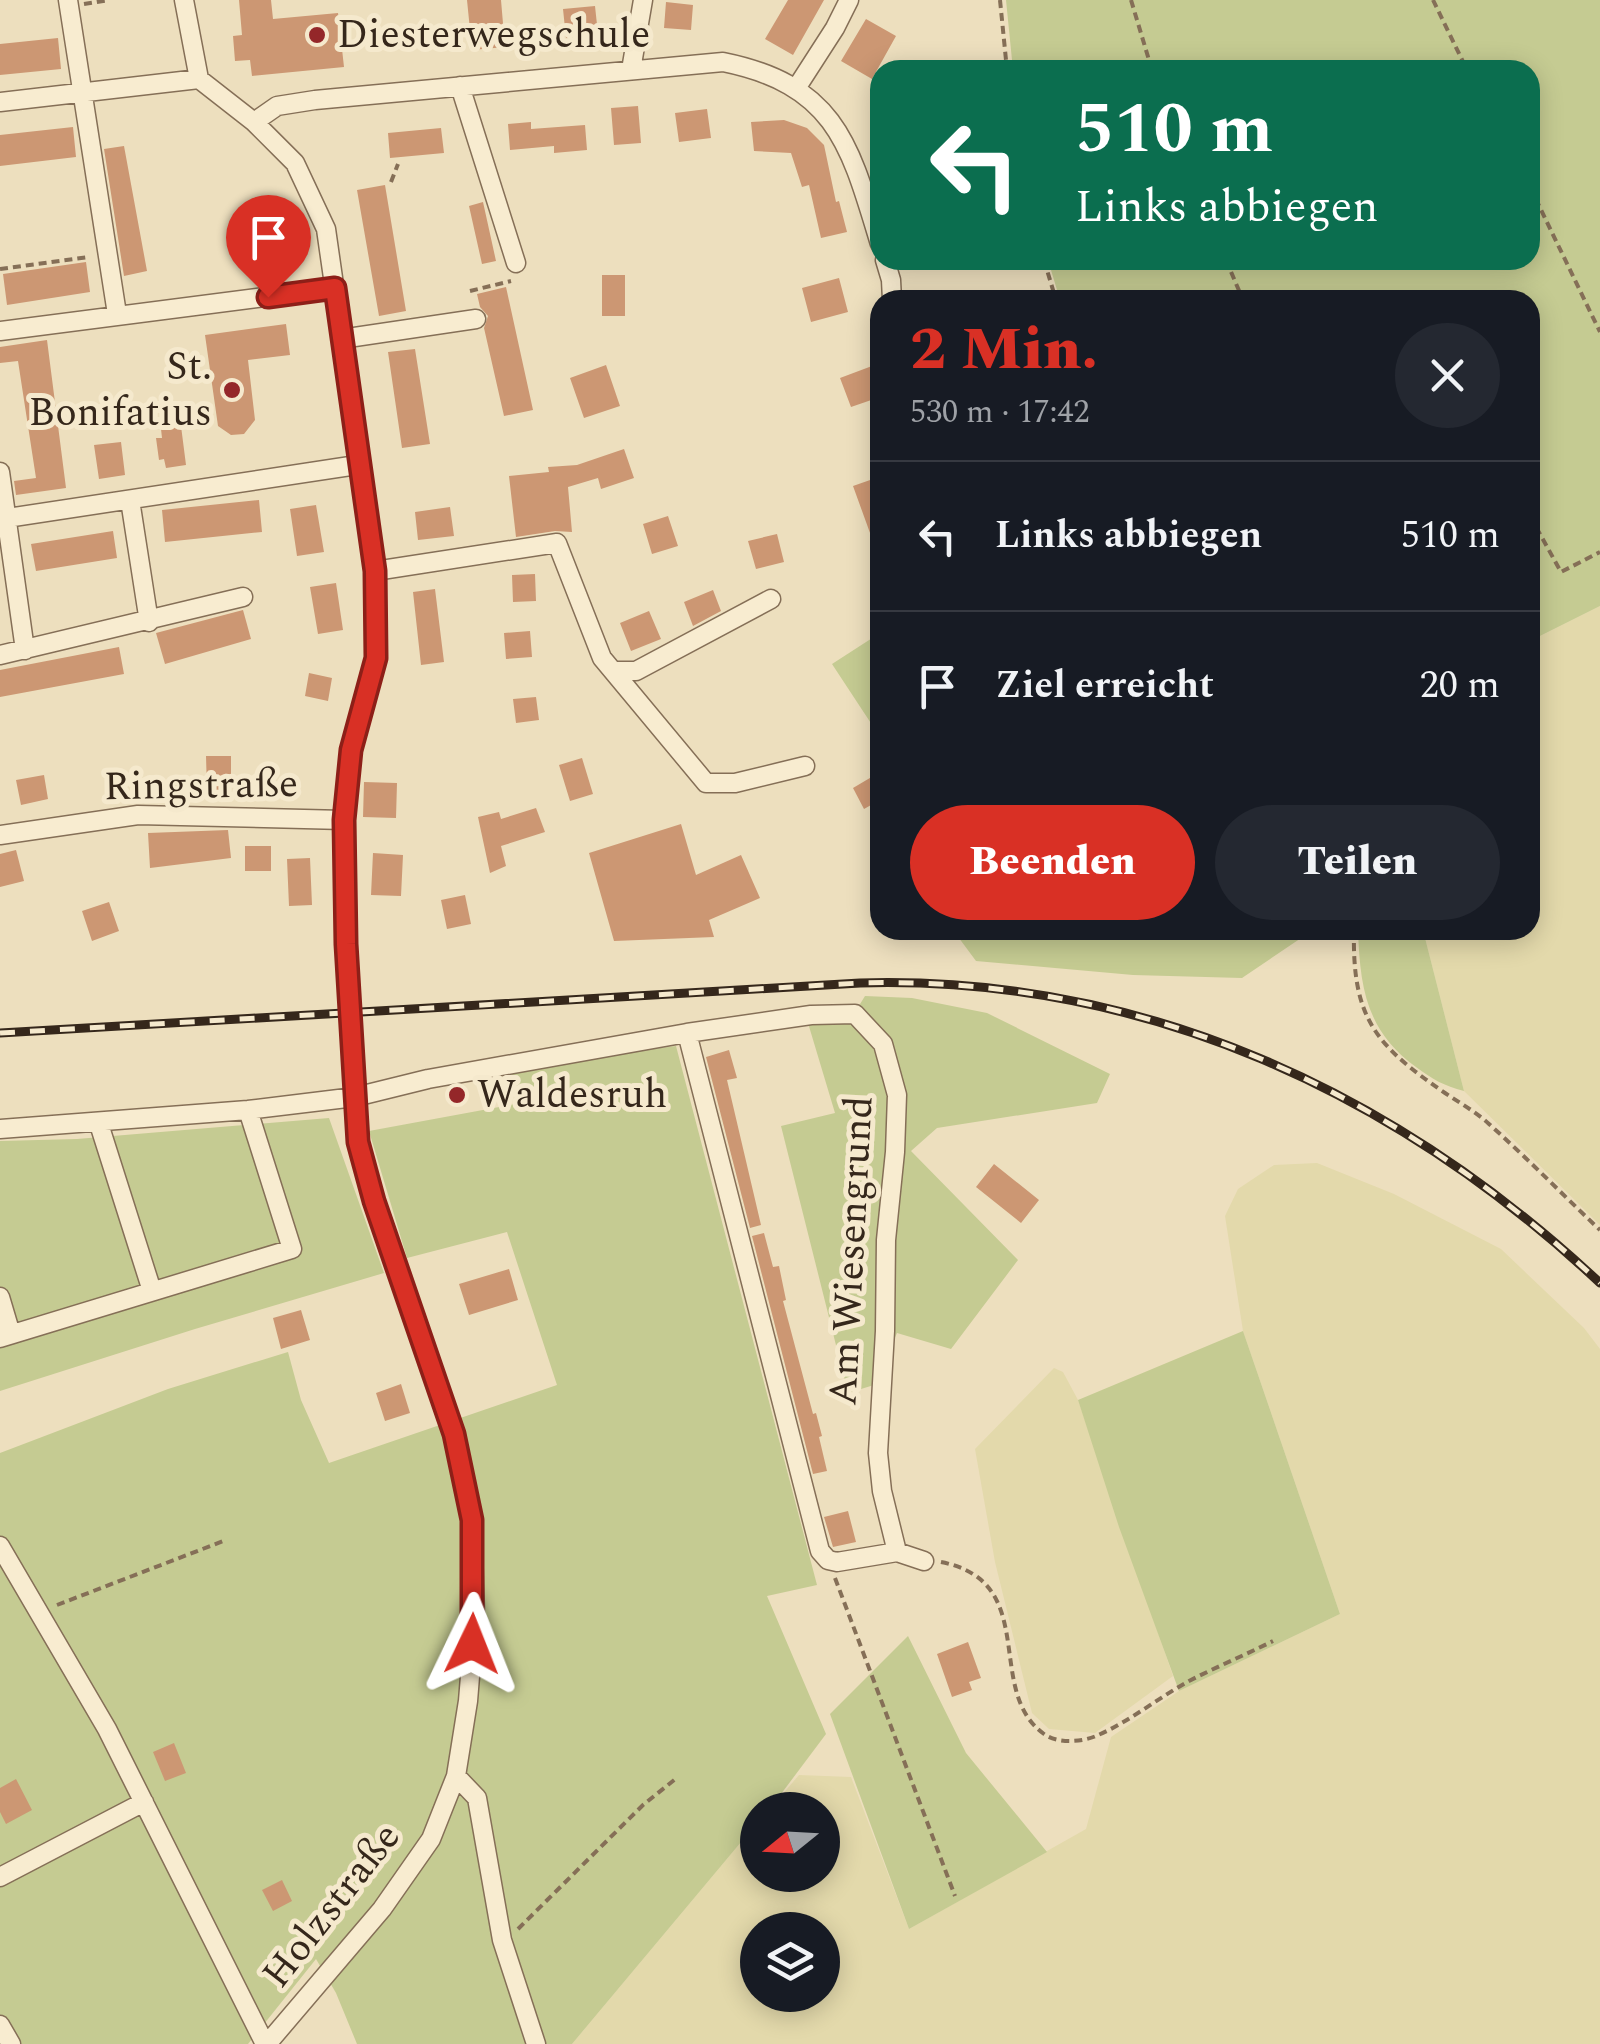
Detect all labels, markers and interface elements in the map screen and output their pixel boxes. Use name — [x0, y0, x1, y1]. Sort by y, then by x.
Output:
place label: Diesterwegschule — [337, 5, 650, 66]
marker: Diesterwegschule — [306, 24, 328, 46]
text: 510 m — [1075, 77, 1273, 183]
icon: left — [910, 100, 1040, 230]
text: Links abbiegen — [1075, 173, 1379, 242]
pin — [226, 195, 311, 298]
icon: arrive — [241, 210, 296, 265]
text: 2 Min. — [910, 304, 1098, 396]
button: close — [1395, 323, 1500, 428]
place label: St. Bonifatius — [28, 337, 212, 444]
marker: St. Bonifatius — [221, 379, 243, 401]
text: 530 m · 17:42 — [910, 388, 1090, 437]
text: Links abbiegen — [995, 507, 1262, 565]
text: 510 m — [1401, 507, 1500, 565]
icon: left — [910, 509, 965, 564]
text: Ziel erreicht — [995, 657, 1214, 715]
text: 20 m — [1420, 657, 1500, 715]
icon: arrive — [910, 659, 965, 714]
street label: Ringstraße — [103, 754, 299, 818]
button: Beenden — [910, 805, 1195, 920]
button: Teilen — [1215, 805, 1500, 920]
place label: Waldesruh — [477, 1065, 667, 1126]
marker: Waldesruh — [446, 1084, 468, 1106]
street label: Am Wiesengrund — [813, 1094, 891, 1408]
position arrow — [420, 1592, 524, 1696]
north arrow — [740, 1792, 840, 1892]
map controls — [740, 1792, 840, 2012]
street label: Holzstraße — [248, 1810, 416, 2002]
button: layers — [740, 1912, 840, 2012]

